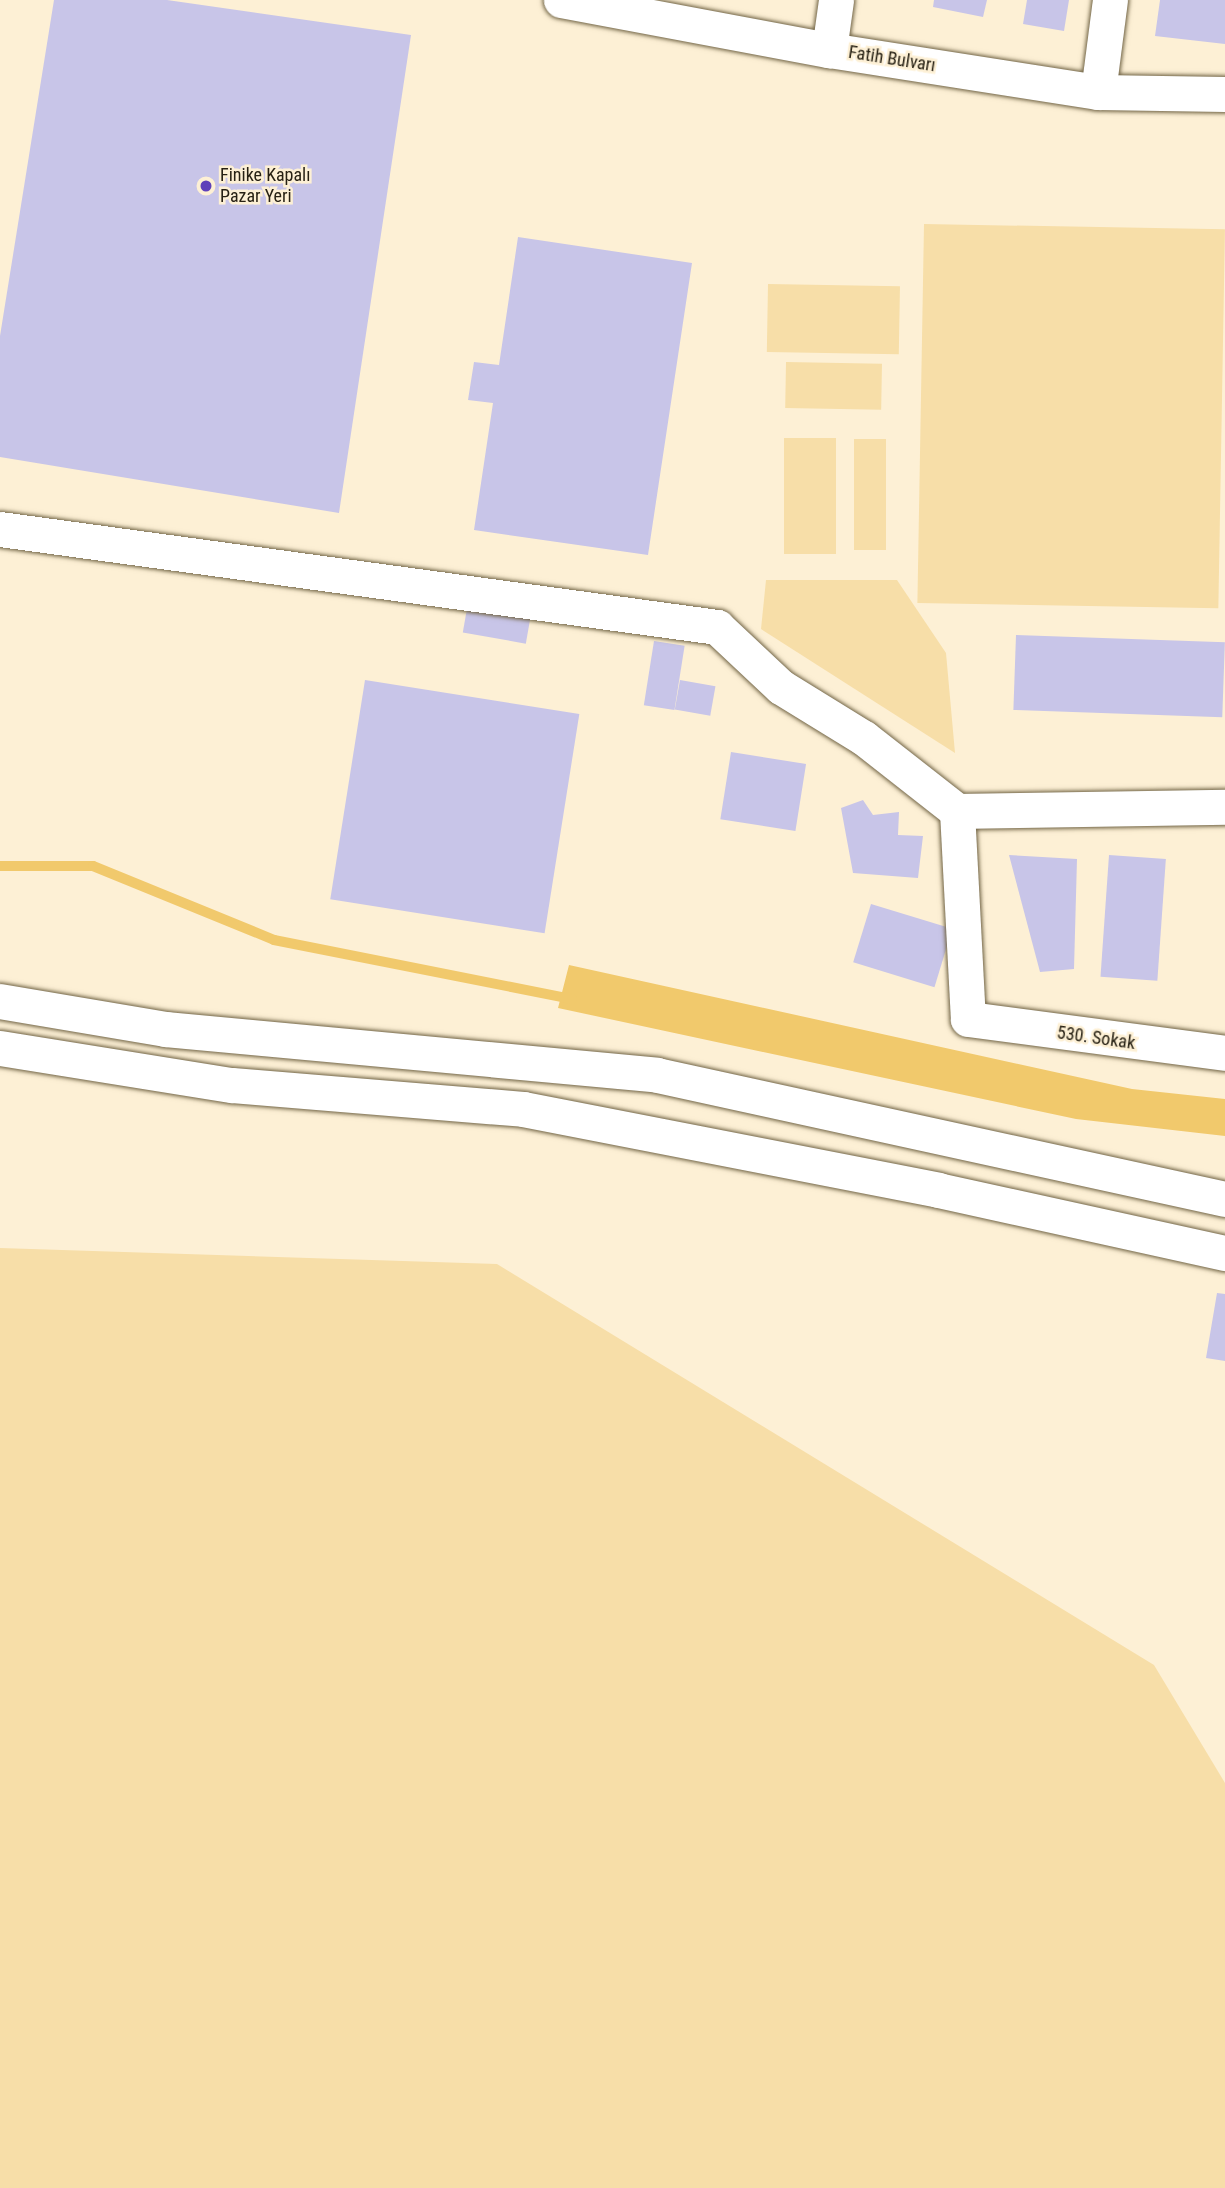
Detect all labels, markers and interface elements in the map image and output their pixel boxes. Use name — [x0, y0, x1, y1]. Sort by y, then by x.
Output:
street label: Fatih Bulvarı — [847, 41, 937, 77]
place label: Finike Kapalı Pazar Yeri — [220, 165, 310, 208]
marker: Finike Kapalı Pazar Yeri — [198, 178, 214, 194]
street label: 530. Sokak — [1056, 1022, 1136, 1054]

